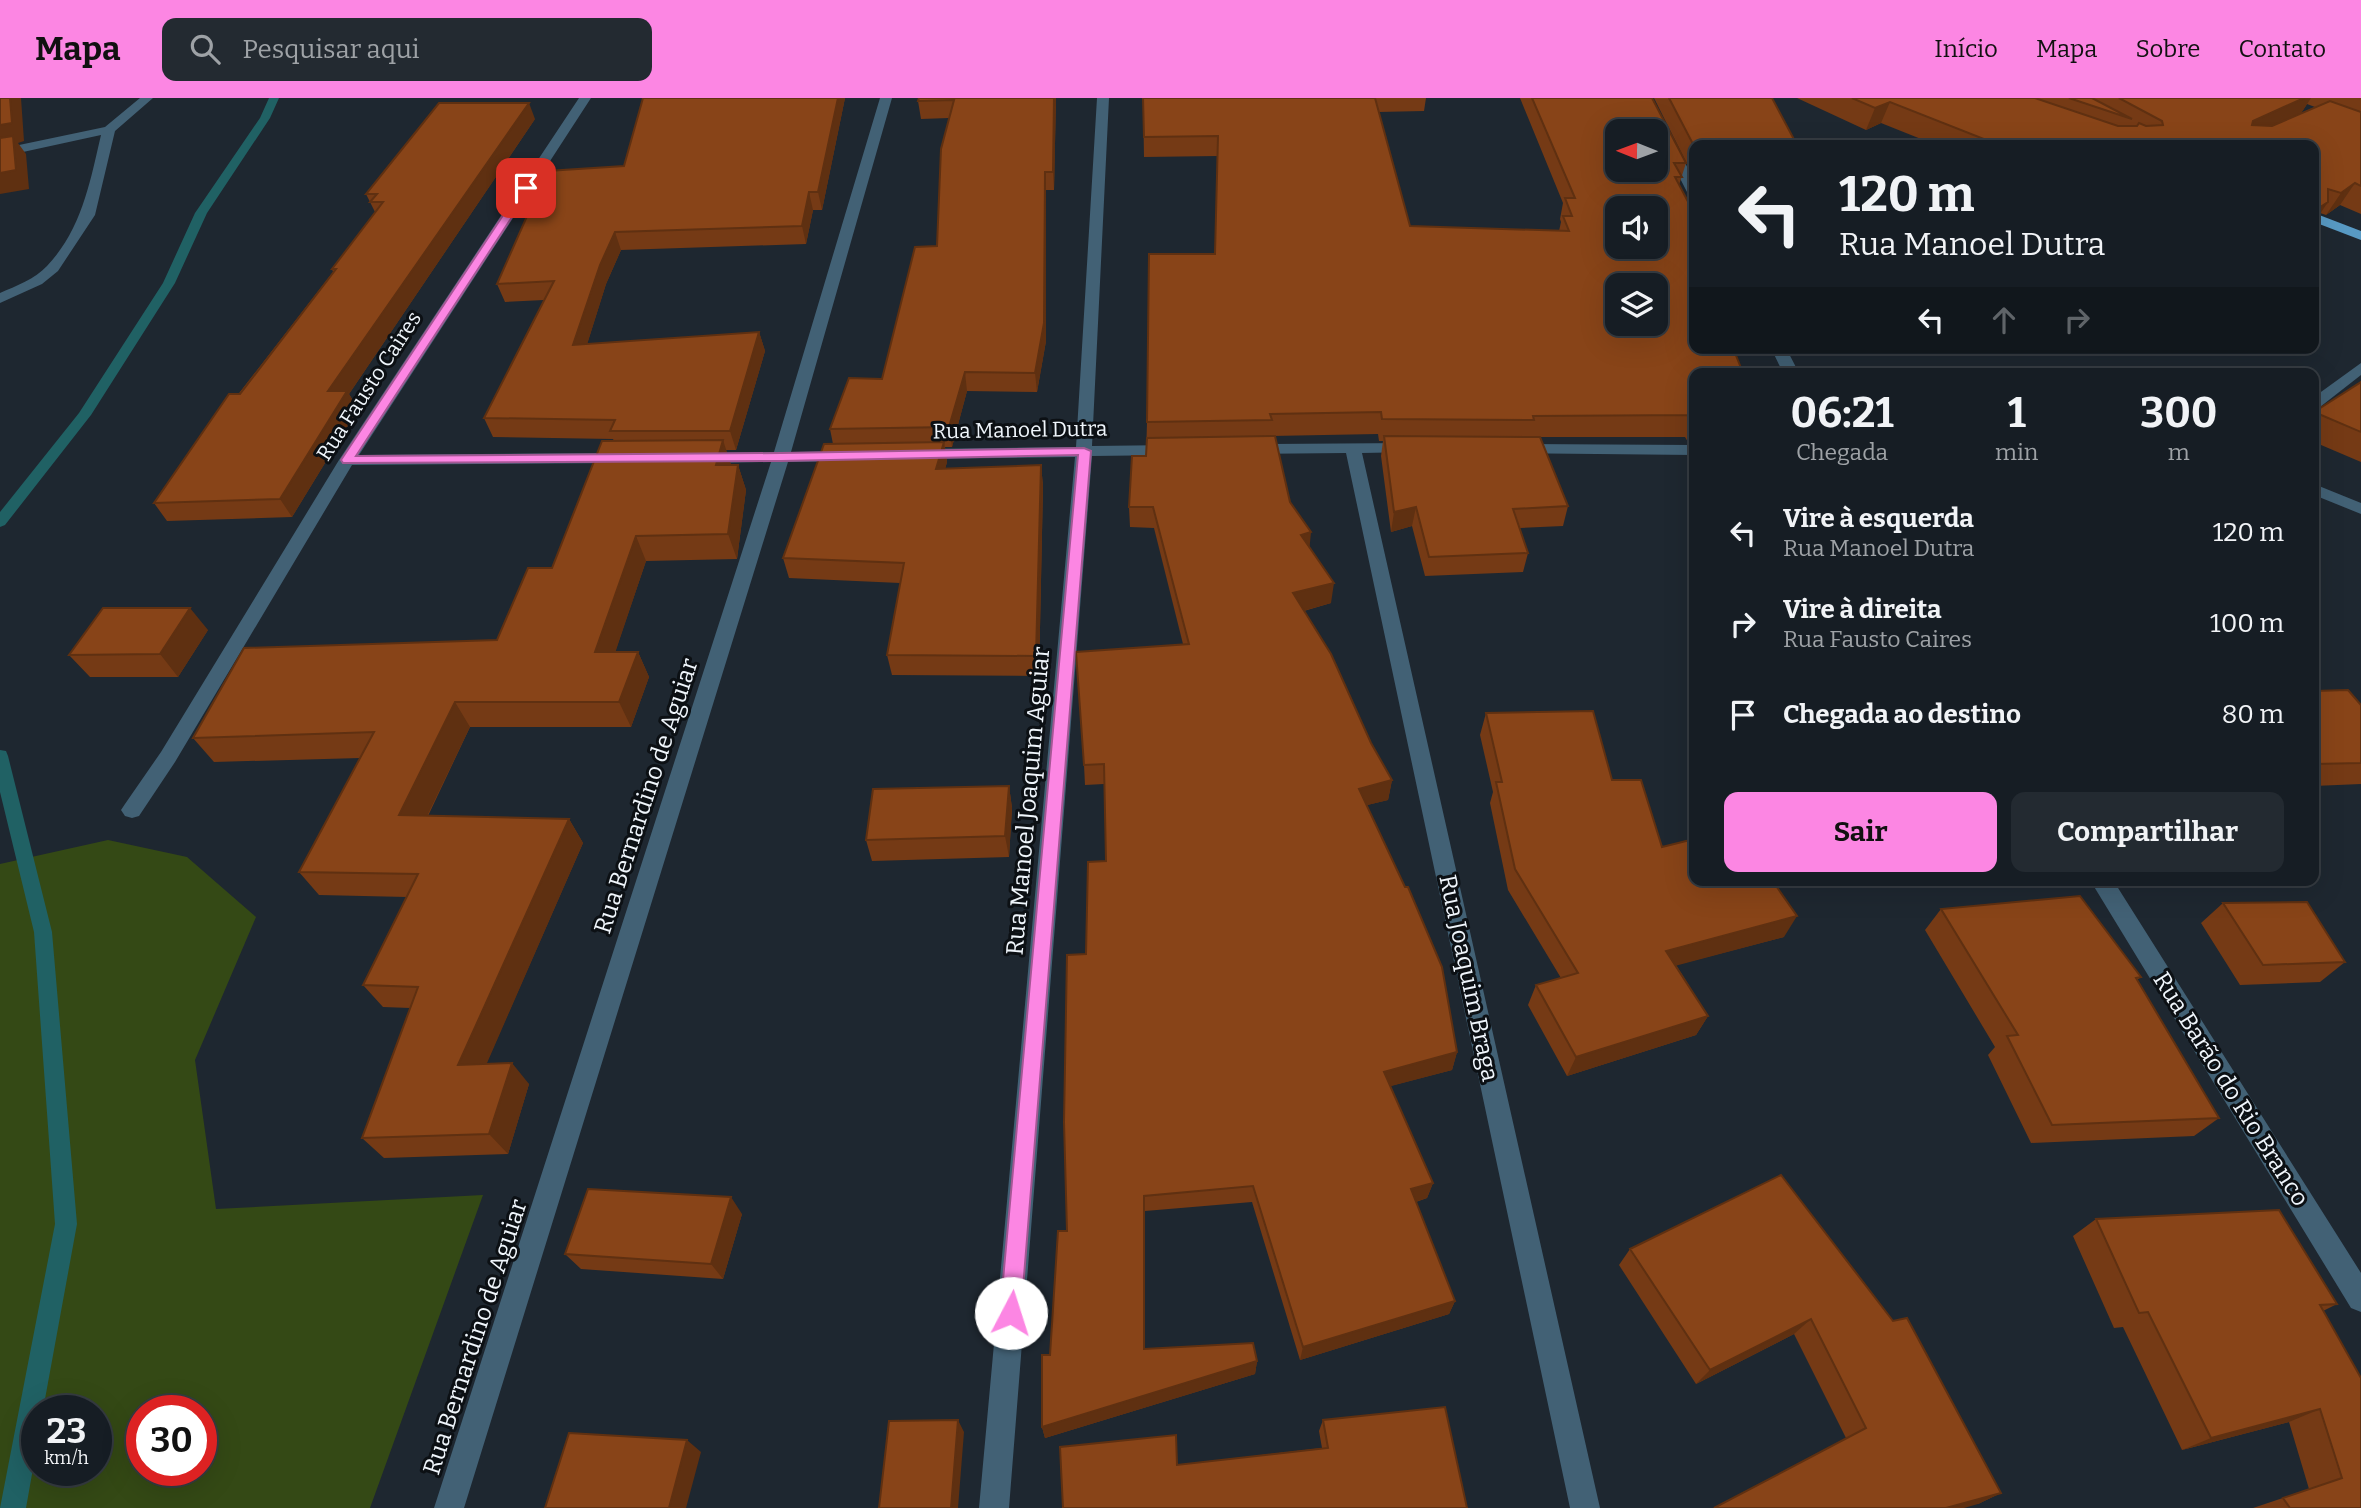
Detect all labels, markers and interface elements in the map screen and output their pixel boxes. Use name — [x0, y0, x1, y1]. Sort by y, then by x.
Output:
search box — [162, 18, 652, 81]
text: Mapa — [35, 29, 120, 69]
icon: search — [186, 30, 224, 68]
text: Pesquisar aqui — [242, 34, 420, 65]
text: Início — [1934, 35, 1998, 63]
text: Mapa — [2036, 35, 2097, 63]
text: Sobre — [2135, 35, 2200, 63]
text: Contato — [2238, 35, 2326, 63]
north arrow — [1605, 119, 1668, 182]
map controls — [1605, 119, 1668, 336]
pin — [496, 158, 556, 218]
text: 120 m — [1839, 165, 1974, 224]
icon: left — [1724, 168, 1815, 259]
icon: arrive — [507, 169, 545, 207]
button: sound — [1605, 196, 1668, 259]
text: Rua Manoel Dutra — [1839, 225, 2105, 263]
button: layers — [1605, 273, 1668, 336]
icon: left — [1912, 301, 1950, 339]
icon: ahead — [1985, 301, 2023, 339]
icon: right — [2058, 301, 2096, 339]
street label: Rua Fausto Caires — [311, 307, 427, 465]
text: 06:21 — [1791, 388, 1894, 438]
text: 1 — [2008, 388, 2026, 438]
text: 300 — [2140, 388, 2217, 438]
street label: Rua Manoel Dutra — [932, 415, 1108, 445]
text: Chegada — [1796, 438, 1888, 466]
text: min — [1995, 438, 2038, 466]
text: m — [2168, 438, 2190, 466]
text: Vire à esquerda — [1783, 503, 1974, 534]
icon: left — [1724, 514, 1762, 552]
text: 120 m — [2213, 517, 2284, 548]
text: Rua Manoel Dutra — [1783, 534, 1974, 562]
text: Vire à direita — [1783, 594, 1942, 625]
icon: right — [1724, 605, 1762, 643]
text: 100 m — [2210, 608, 2284, 639]
text: Rua Fausto Caires — [1783, 625, 1972, 653]
street label: Rua Manoel Joaquim Aguiar — [1001, 645, 1055, 956]
street label: Rua Bernardino de Aguiar — [588, 654, 704, 937]
icon: arrive — [1724, 696, 1762, 734]
text: Chegada ao destino — [1783, 699, 2021, 730]
text: 80 m — [2222, 699, 2284, 730]
button: Sair — [1724, 792, 1997, 872]
button: Compartilhar — [2011, 792, 2284, 872]
street label: Rua Joaquim Braga — [1433, 872, 1505, 1084]
street label: Rua Barão do Rio Branco — [2147, 967, 2315, 1211]
street label: Rua Bernardino de Aguiar — [417, 1195, 533, 1478]
position arrow — [974, 1276, 1048, 1350]
speed limit sign: 30 — [126, 1395, 217, 1486]
text: 23 — [47, 1410, 86, 1452]
text: km/h — [44, 1447, 89, 1469]

